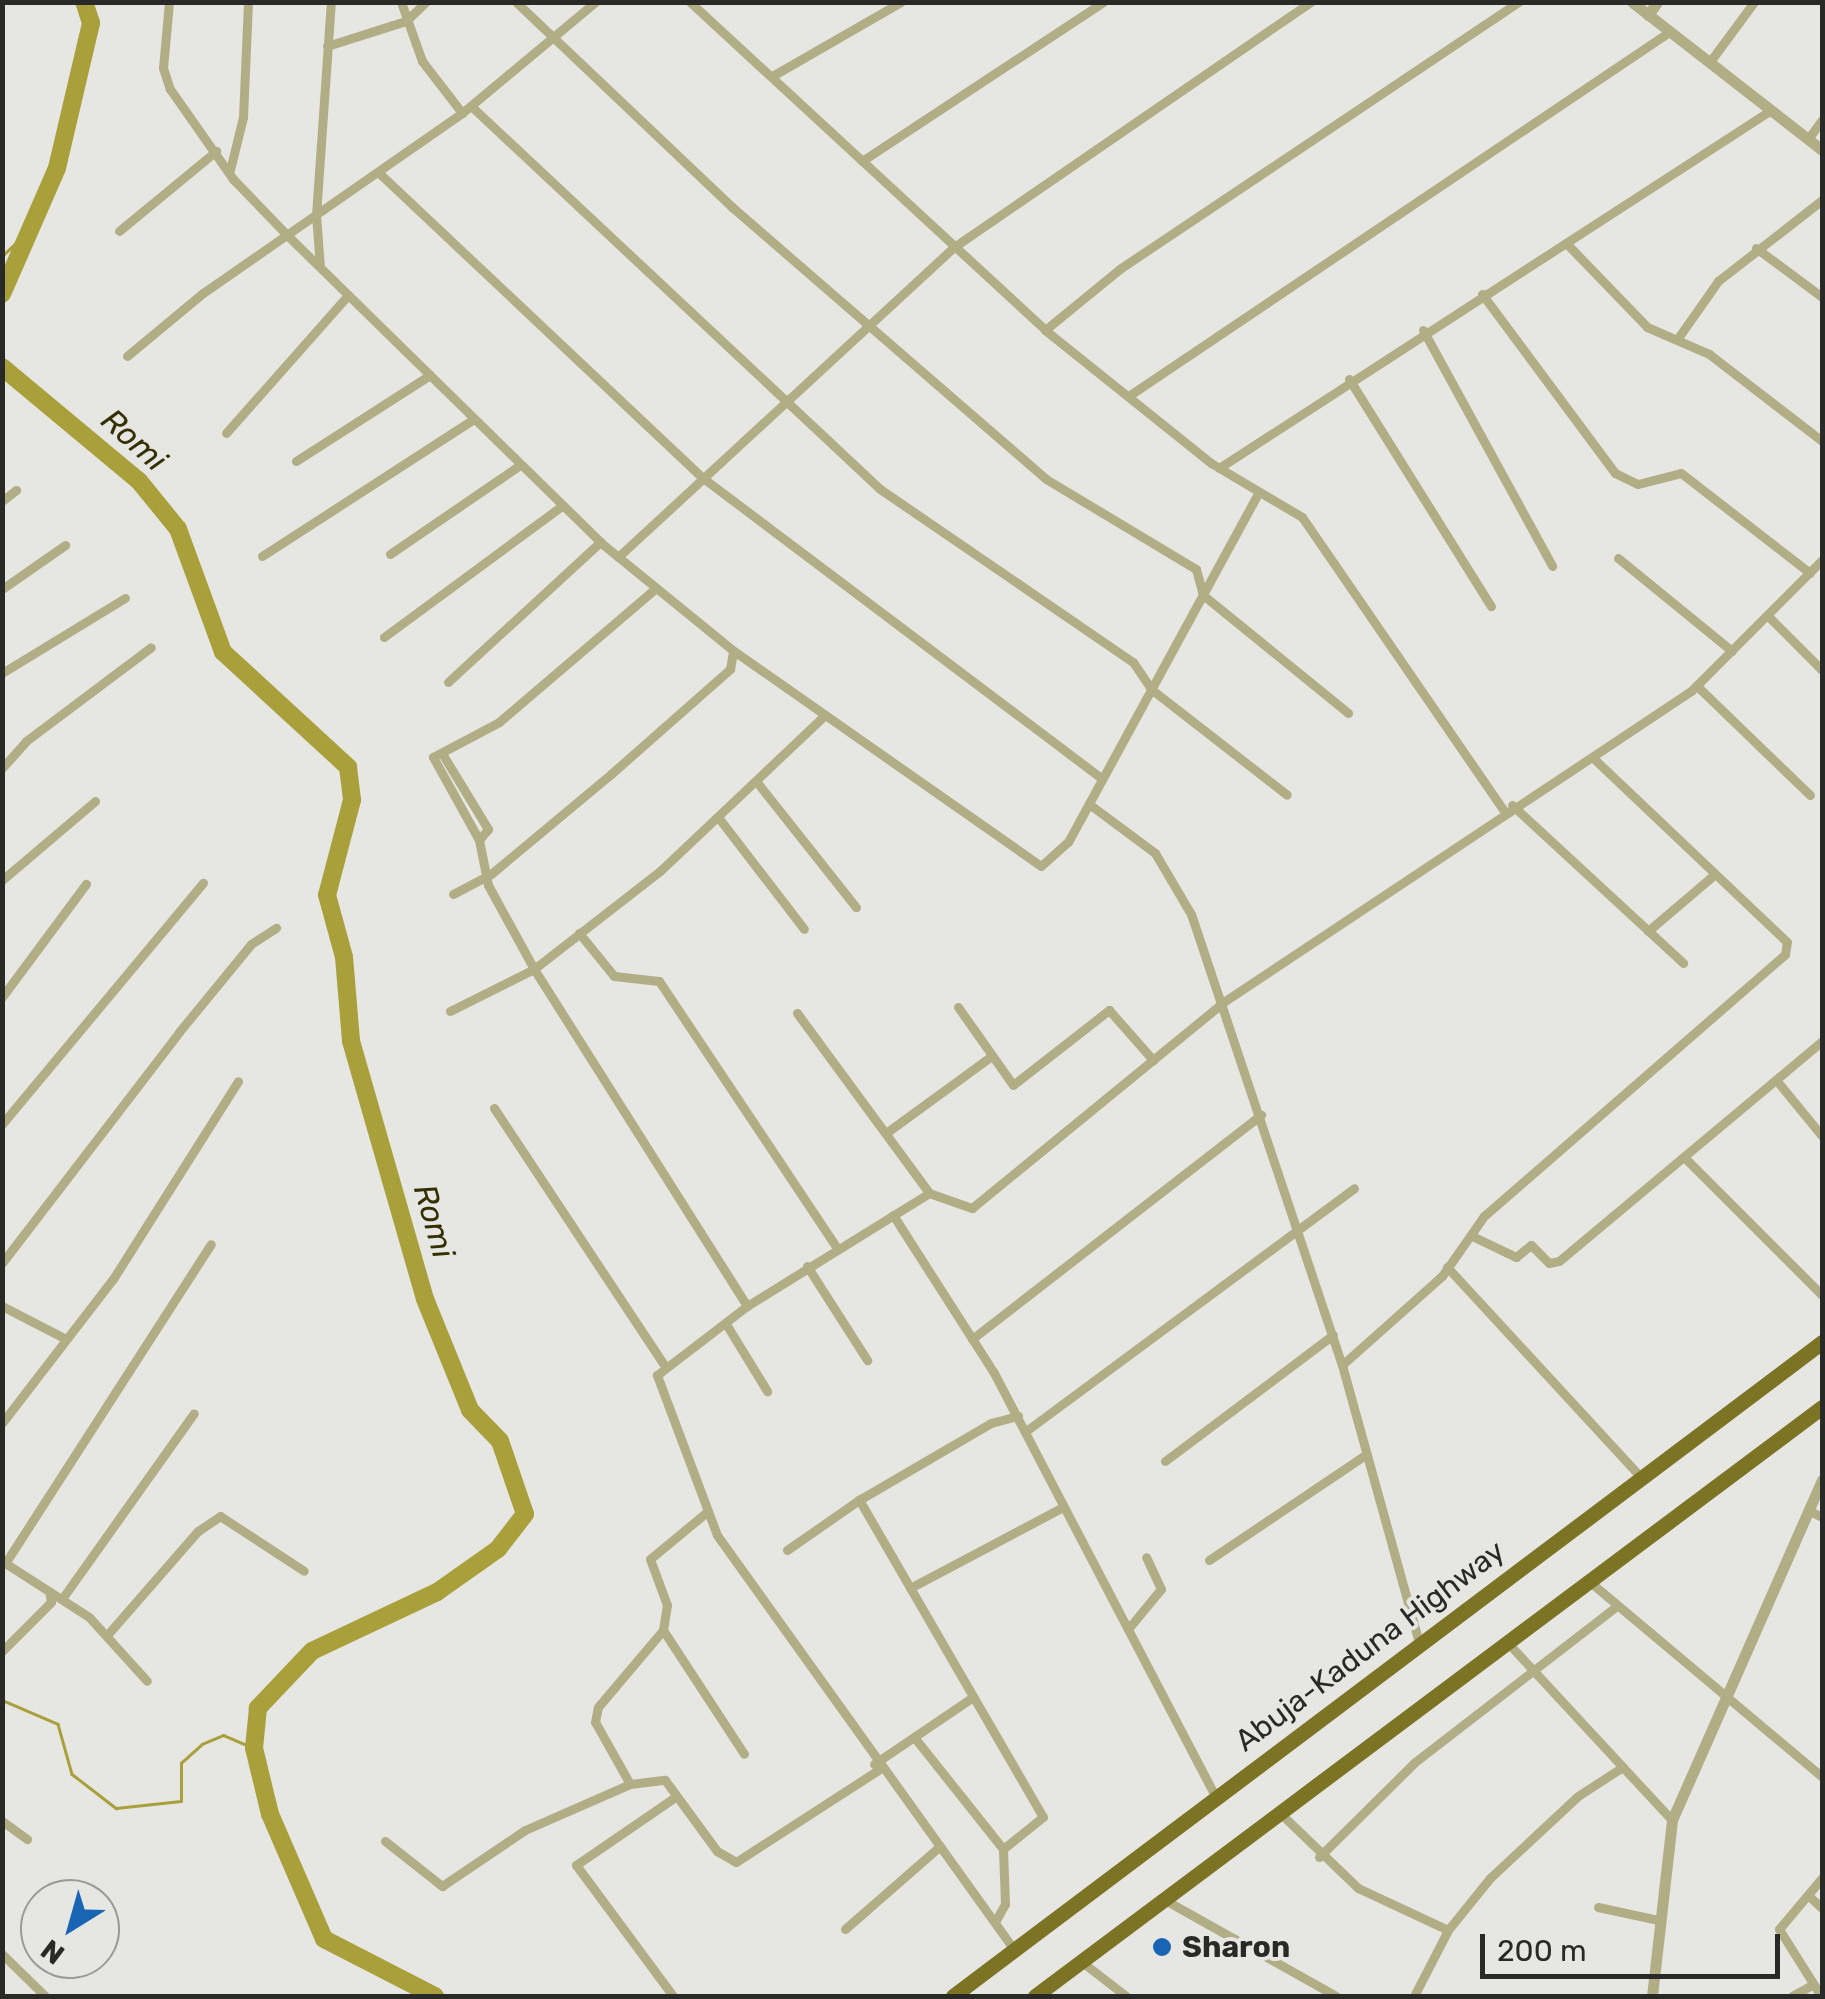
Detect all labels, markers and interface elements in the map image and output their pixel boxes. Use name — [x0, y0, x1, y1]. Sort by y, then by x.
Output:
water label: Romi — [93, 401, 175, 479]
water label: Romi — [405, 1180, 463, 1262]
street label: Abuja-Kaduna Highway — [1228, 1533, 1512, 1759]
north arrow — [20, 1879, 120, 1979]
scale bar — [1485, 1914, 1785, 1976]
place label: Sharon — [1182, 1929, 1290, 1965]
text: N — [35, 1933, 71, 1971]
text: 200 m — [1497, 1933, 1587, 1969]
marker: Sharon — [1151, 1936, 1173, 1958]

